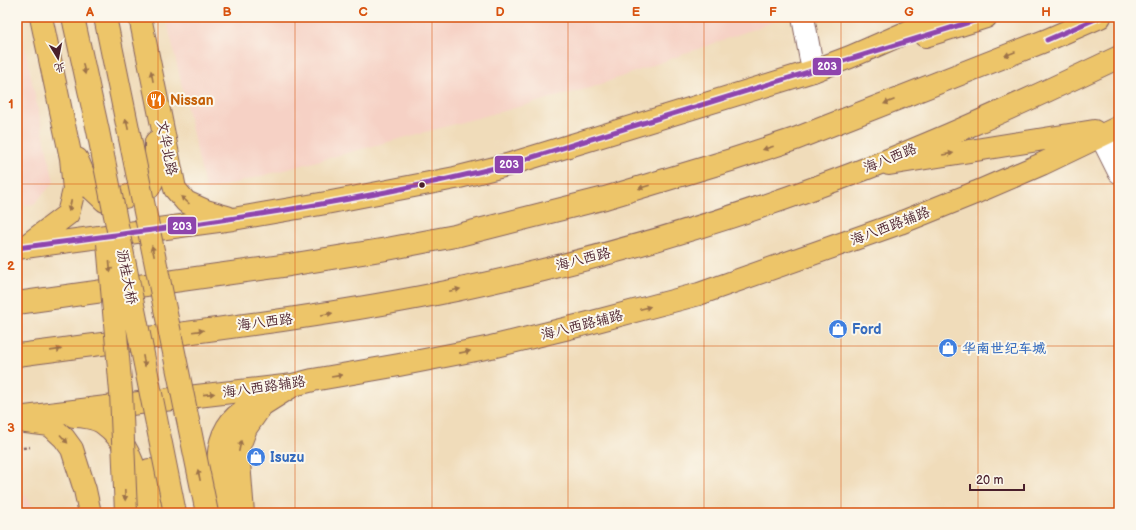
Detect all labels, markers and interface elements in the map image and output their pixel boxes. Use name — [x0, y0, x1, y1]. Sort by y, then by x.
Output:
text: A — [85, 4, 94, 20]
text: B — [222, 4, 232, 20]
text: C — [358, 4, 368, 20]
text: D — [495, 4, 505, 20]
text: E — [632, 4, 641, 20]
text: F — [769, 4, 777, 20]
text: G — [904, 4, 914, 20]
text: H — [1041, 4, 1051, 20]
north arrow — [38, 38, 78, 78]
one-way arrow — [1004, 52, 1016, 58]
line badge: 203 — [812, 57, 842, 76]
text: 北 — [53, 60, 66, 75]
text: 203 — [817, 60, 837, 73]
one-way arrow — [81, 63, 87, 75]
one-way arrow — [149, 70, 155, 82]
restaurant icon: Nissan — [145, 89, 167, 111]
place label: Nissan — [170, 92, 214, 109]
text: 1 — [8, 96, 14, 112]
one-way arrow — [883, 99, 895, 105]
one-way arrow — [123, 118, 129, 130]
street label: 文华北路 — [153, 119, 181, 177]
street label: 海八西路 — [861, 140, 919, 176]
one-way arrow — [761, 145, 773, 151]
one-way arrow — [942, 151, 954, 157]
line badge: 203 — [494, 155, 524, 174]
text: 203 — [499, 158, 519, 171]
unlabelled marker — [417, 180, 427, 190]
one-way arrow — [637, 184, 649, 190]
one-way arrow — [180, 195, 190, 204]
one-way arrow — [66, 200, 72, 212]
street label: 海八西路辅路 — [848, 203, 932, 249]
line badge: 203 — [167, 216, 197, 235]
text: 203 — [172, 220, 192, 233]
street label: 海八西路 — [554, 244, 612, 274]
one-way arrow — [149, 245, 155, 258]
street label: 沥桂大桥 — [113, 248, 141, 306]
text: 2 — [7, 258, 15, 274]
one-way arrow — [107, 261, 113, 273]
one-way arrow — [449, 286, 461, 292]
one-way arrow — [640, 305, 652, 311]
street label: 海八西路辅路 — [539, 307, 625, 343]
street label: 海八西路 — [236, 310, 294, 334]
one-way arrow — [321, 311, 333, 317]
shop icon: Ford — [827, 318, 849, 340]
place label: Ford — [852, 321, 881, 338]
one-way arrow — [192, 328, 204, 334]
shop icon: 华南世纪车城 — [937, 337, 959, 359]
place label: 华南世纪车城 — [962, 340, 1046, 357]
one-way arrow — [50, 347, 62, 353]
one-way arrow — [459, 349, 471, 355]
one-way arrow — [141, 354, 147, 367]
street label: 海八西路辅路 — [221, 373, 307, 401]
one-way arrow — [331, 373, 343, 379]
one-way arrow — [203, 391, 215, 398]
text: 3 — [7, 420, 15, 436]
one-way arrow — [59, 435, 68, 444]
one-way arrow — [237, 440, 243, 453]
shop icon: Isuzu — [245, 446, 267, 468]
place label: Isuzu — [270, 449, 304, 466]
scale bar — [970, 466, 1024, 492]
one-way arrow — [195, 469, 201, 481]
text: 20 m — [976, 473, 1003, 488]
one-way arrow — [122, 489, 128, 502]

